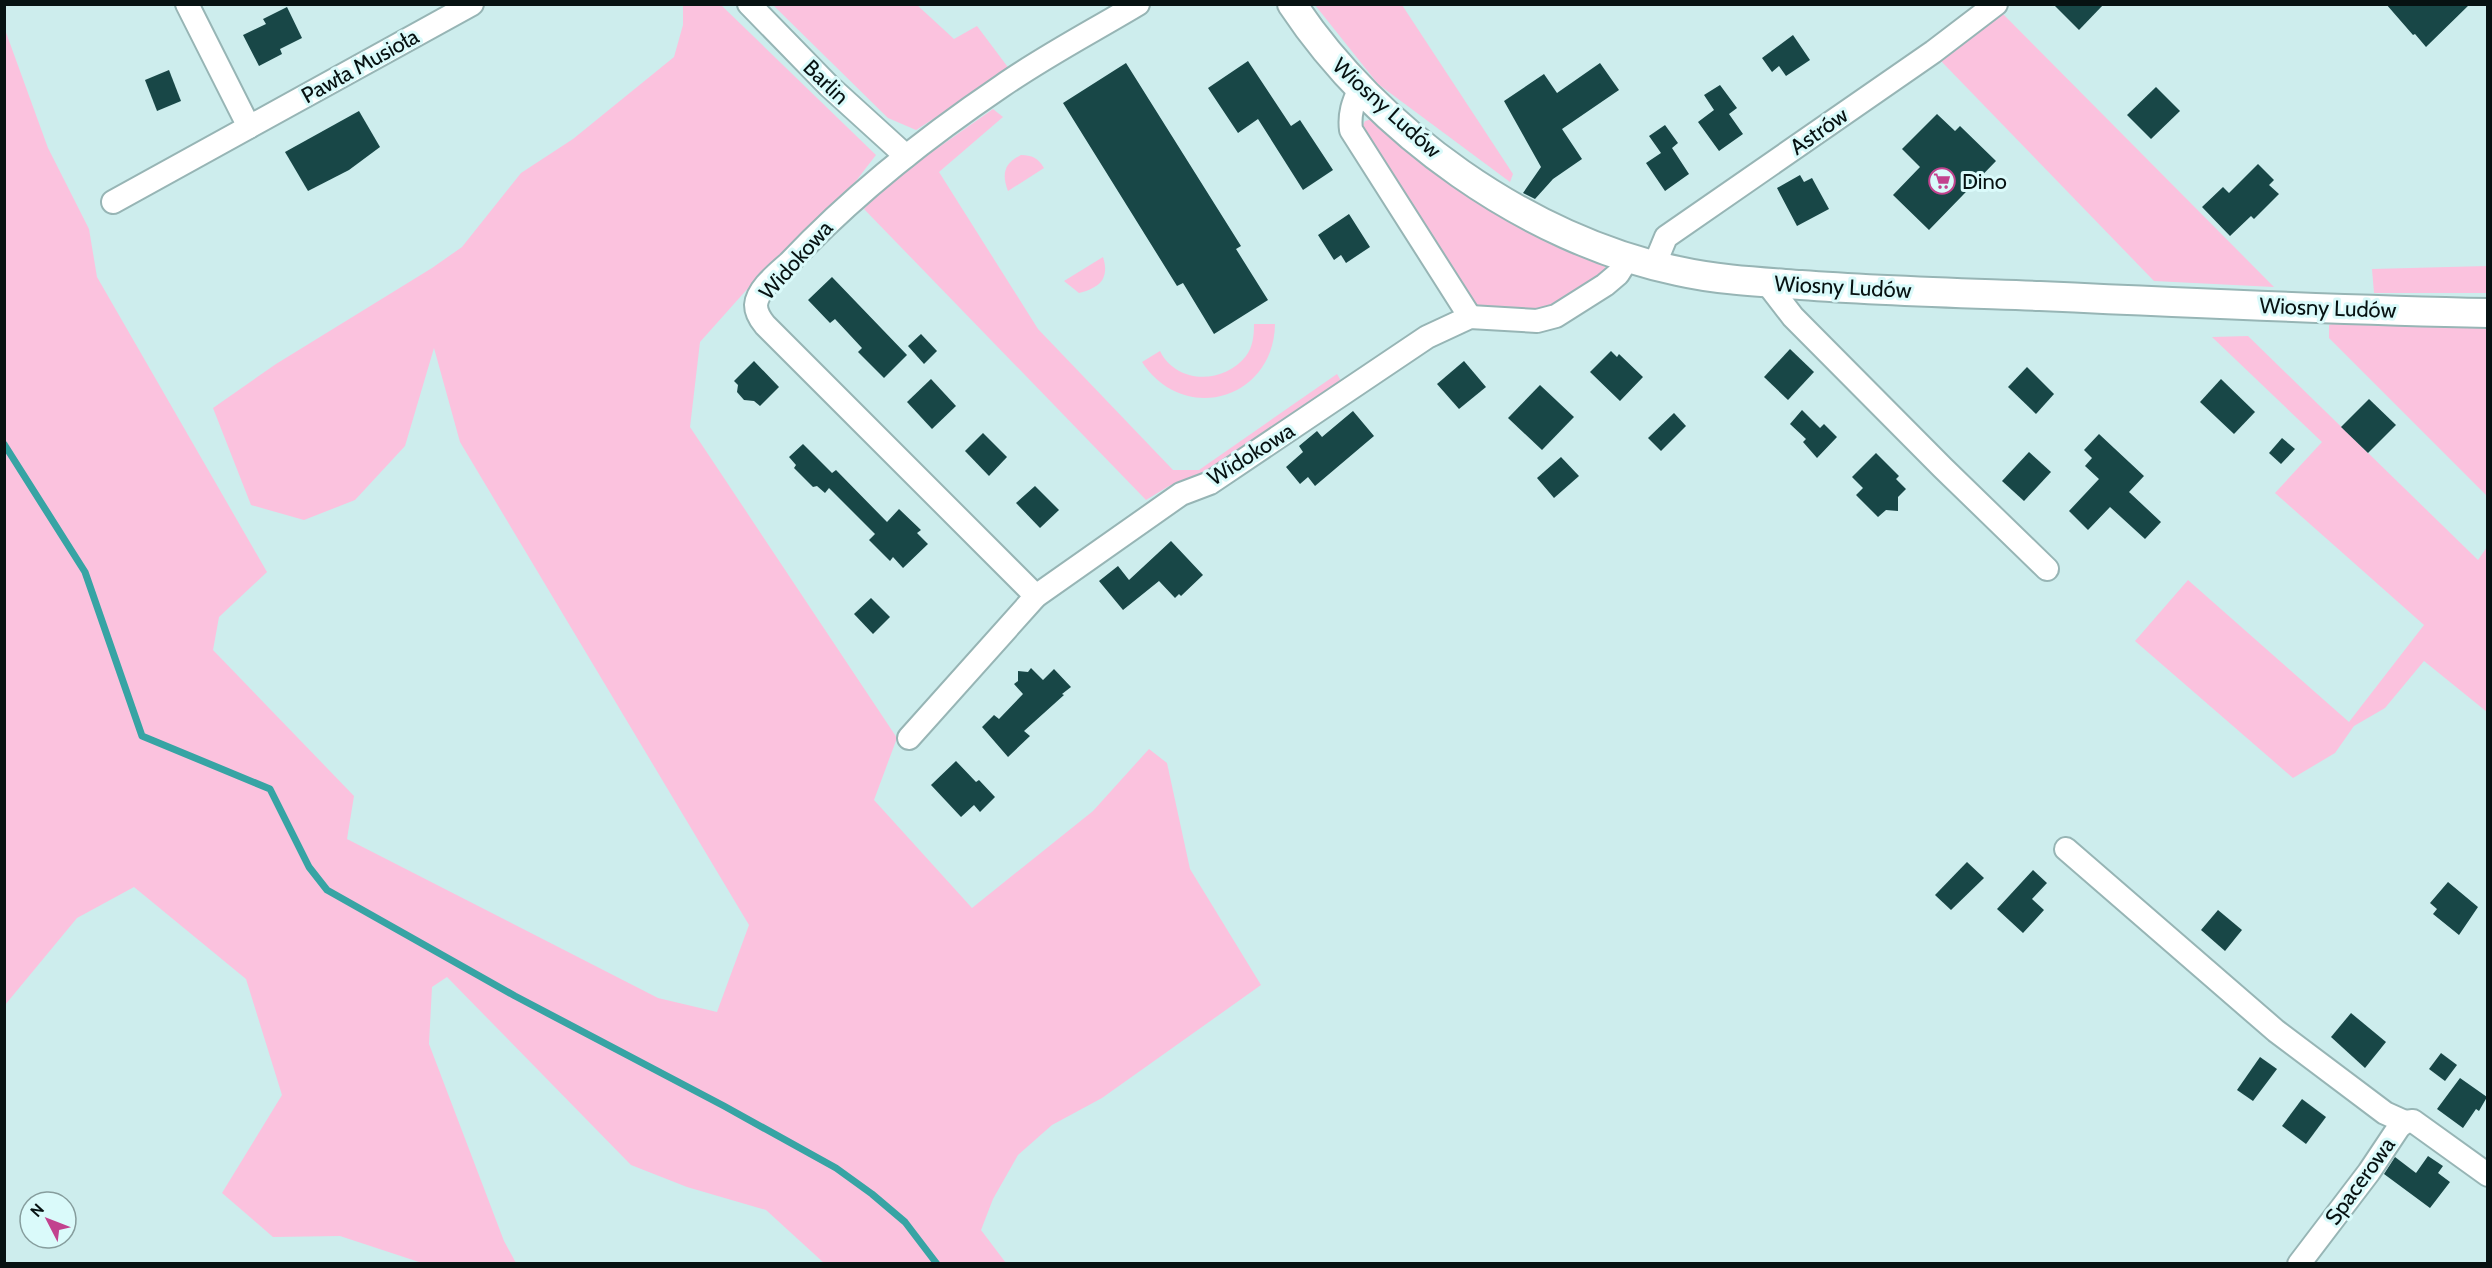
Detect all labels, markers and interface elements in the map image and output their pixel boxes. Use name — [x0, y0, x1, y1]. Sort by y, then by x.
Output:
street label: Pawła Musioła — [297, 22, 424, 109]
street label: Wiosny Ludów — [1327, 52, 1447, 164]
street label: Barlin — [798, 54, 854, 110]
street label: Astrów — [1785, 101, 1853, 161]
supermarket icon: Dino — [1927, 166, 1957, 196]
place label: Dino — [1962, 168, 2007, 195]
street label: Widokowa — [753, 214, 839, 305]
street label: Wiosny Ludów — [1774, 270, 1912, 304]
street label: Wiosny Ludów — [2259, 292, 2397, 324]
street label: Widokowa — [1203, 416, 1300, 491]
street label: Spacerowa — [2319, 1132, 2401, 1230]
north arrow — [18, 1190, 78, 1250]
text: N — [26, 1200, 48, 1221]

